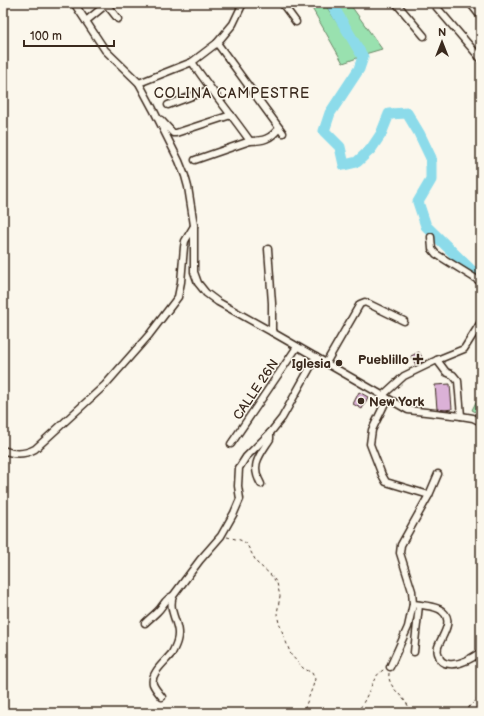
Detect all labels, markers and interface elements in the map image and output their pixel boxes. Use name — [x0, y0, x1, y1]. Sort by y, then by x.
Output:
scale bar — [24, 22, 114, 48]
north arrow — [422, 22, 462, 62]
text: N — [438, 26, 446, 39]
text: 100 m — [30, 29, 62, 44]
district label: COLINA CAMPESTRE — [154, 85, 310, 102]
place label: Pueblillo — [358, 352, 409, 368]
marker: Pueblillo — [412, 353, 424, 365]
street label: CALLE 26N — [230, 356, 282, 423]
place label: Iglesia — [291, 356, 331, 372]
marker: Iglesia — [334, 358, 344, 368]
place label: New York — [369, 394, 425, 410]
marker: New York — [356, 396, 366, 406]

